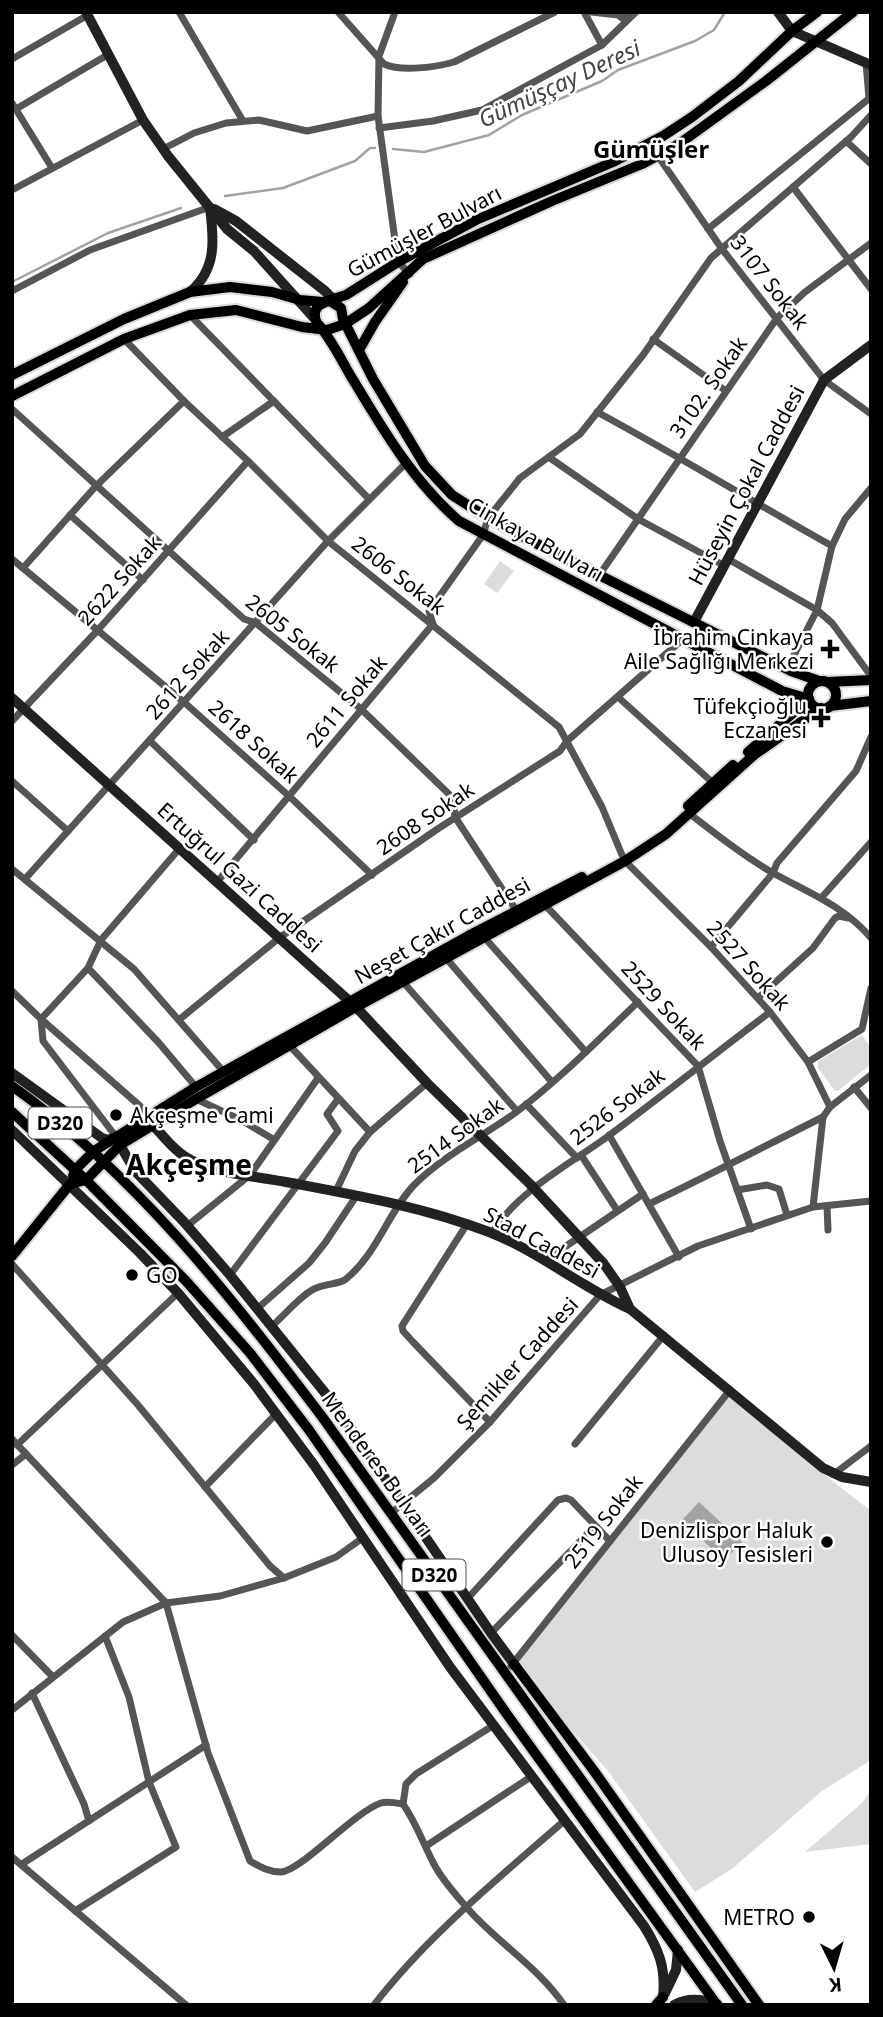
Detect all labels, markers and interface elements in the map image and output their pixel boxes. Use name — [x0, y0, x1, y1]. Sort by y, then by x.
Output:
water label: Gümüşçay Deresi — [473, 31, 646, 135]
district label: Gümüşler — [593, 132, 709, 165]
street label: Gümüşler Bulvarı — [342, 179, 506, 283]
street label: 3107 Sokak — [725, 229, 816, 335]
street label: 3102. Sokak — [663, 330, 754, 443]
street label: Hüseyin Çokal Caddesi — [681, 380, 811, 590]
street label: Cinkaya Bulvarı — [463, 490, 609, 588]
street label: 2622 Sokak — [71, 528, 167, 631]
street label: 2606 Sokak — [346, 530, 452, 621]
street label: 2605 Sokak — [240, 588, 346, 679]
street label: 2612 Sokak — [139, 622, 235, 725]
place label: İbrahim Cinkaya Aile Sağlığı Merkezi — [624, 623, 814, 675]
marker: İbrahim Cinkaya Aile Sağlığı Merkezi — [820, 639, 840, 659]
street label: 2611 Sokak — [299, 649, 393, 753]
place label: Tüfekçioğlu Eczanesi — [694, 692, 807, 744]
street label: 2618 Sokak — [203, 693, 306, 789]
marker: Tüfekçioğlu Eczanesi — [813, 710, 829, 726]
street label: 2608 Sokak — [371, 775, 480, 861]
street label: Ertuğrul Gazi Caddesi — [152, 796, 328, 958]
street label: Neşet Çakır Caddesi — [349, 870, 535, 990]
street label: 2527 Sokak — [701, 914, 797, 1017]
street label: 2529 Sokak — [616, 955, 713, 1056]
street label: 2526 Sokak — [564, 1061, 671, 1151]
street label: 2514 Sokak — [401, 1090, 509, 1179]
place label: Akçeşme Cami — [130, 1101, 274, 1129]
road number: D320 — [28, 1107, 92, 1138]
marker: Akçeşme Cami — [108, 1107, 124, 1123]
district label: Akçeşme — [126, 1145, 252, 1183]
street label: Stad Caddesi — [479, 1200, 605, 1284]
place label: GO — [146, 1261, 178, 1289]
marker: GO — [124, 1267, 140, 1283]
street label: Şemikler Caddesi — [450, 1291, 584, 1435]
street label: Menderes Bulvarı — [316, 1386, 440, 1542]
street label: 2519 Sokak — [558, 1468, 649, 1574]
place label: Denizlispor Haluk Ulusoy Tesisleri — [640, 1516, 814, 1568]
marker: Denizlispor Haluk Ulusoy Tesisleri — [819, 1534, 835, 1550]
road number: D320 — [402, 1560, 466, 1590]
place label: METRO — [723, 1903, 795, 1931]
marker: METRO — [801, 1909, 817, 1925]
north arrow — [799, 1933, 869, 2003]
text: K — [828, 1971, 843, 1998]

